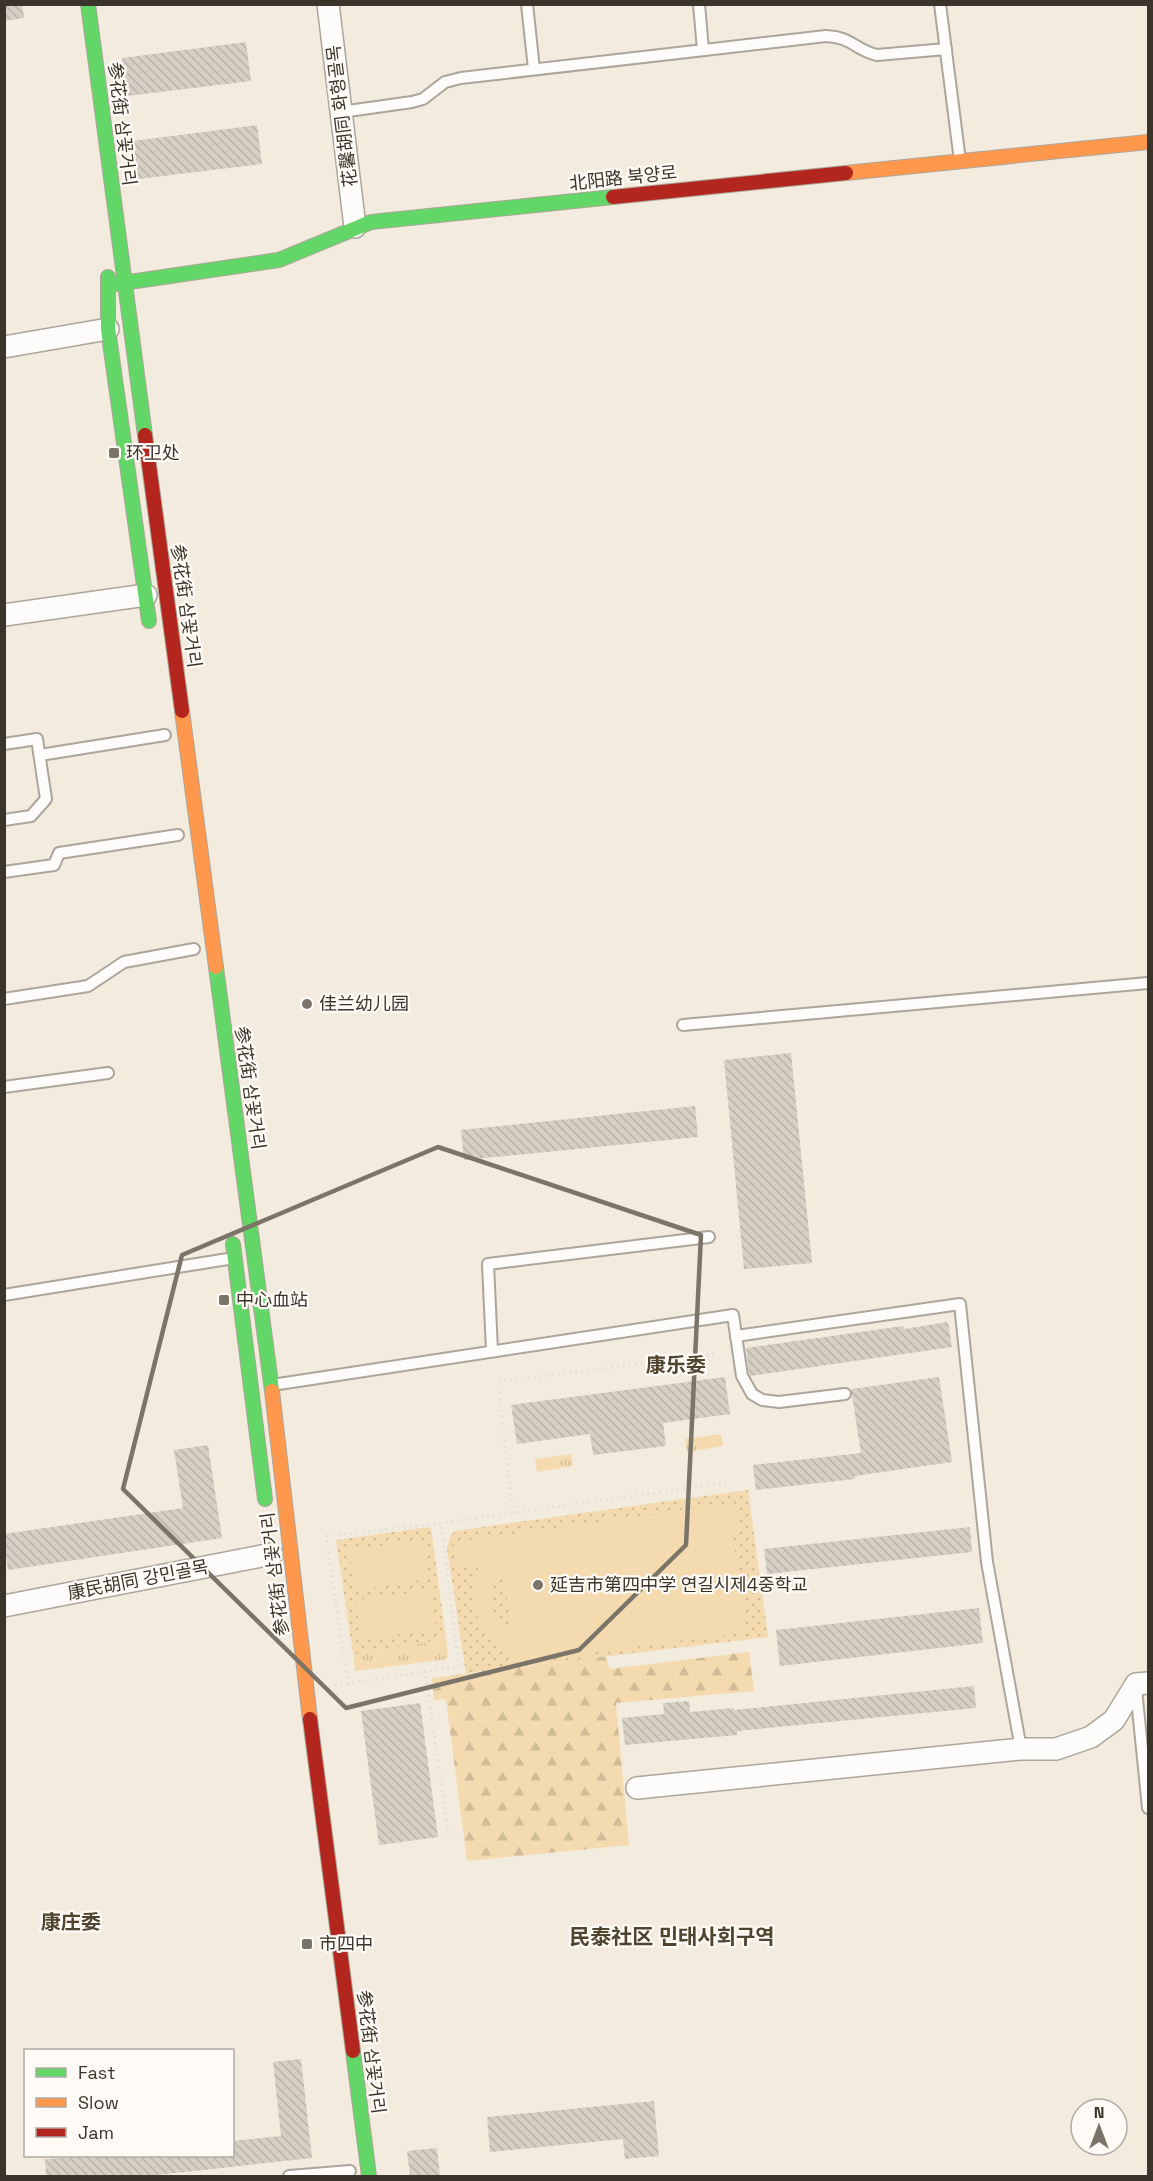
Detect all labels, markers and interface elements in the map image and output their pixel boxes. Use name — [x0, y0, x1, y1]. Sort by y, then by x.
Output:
street label: 花馨胡同 화형골목 — [321, 44, 362, 188]
street label: 参花街 삼꽃거리 — [103, 61, 142, 187]
street label: 北阳路 북양로 — [568, 160, 678, 195]
place label: 环卫处 — [126, 441, 180, 464]
marker: 环卫处 — [107, 446, 121, 460]
street label: 参花街 삼꽃거리 — [166, 543, 207, 669]
place label: 佳兰幼儿园 — [319, 992, 409, 1015]
marker: 佳兰幼儿园 — [300, 997, 314, 1011]
street label: 参花街 삼꽃거리 — [230, 1025, 271, 1151]
place label: 中心血站 — [236, 1288, 308, 1311]
marker: 中心血站 — [217, 1293, 231, 1307]
district label: 康乐委 — [646, 1352, 706, 1378]
street label: 参花街 삼꽃거리 — [255, 1511, 294, 1637]
street label: 康民胡同 강민골목 — [66, 1555, 210, 1604]
place label: 延吉市第四中学 연길시제4중학교 — [550, 1573, 808, 1596]
marker: 延吉市第四中学 연길시제4중학교 — [531, 1578, 545, 1592]
district label: 康庄委 — [41, 1909, 101, 1935]
district label: 民泰社区 민태사회구역 — [569, 1923, 775, 1950]
place label: 市四中 — [319, 1932, 373, 1955]
marker: 市四中 — [300, 1937, 314, 1951]
street label: 参花街 삼꽃거리 — [352, 1989, 391, 2115]
legend — [24, 2049, 234, 2157]
text: Fast — [78, 2061, 115, 2084]
text: Slow — [78, 2091, 119, 2114]
north arrow — [1069, 2097, 1129, 2157]
text: N — [1094, 2102, 1104, 2123]
text: Jam — [78, 2121, 114, 2144]

